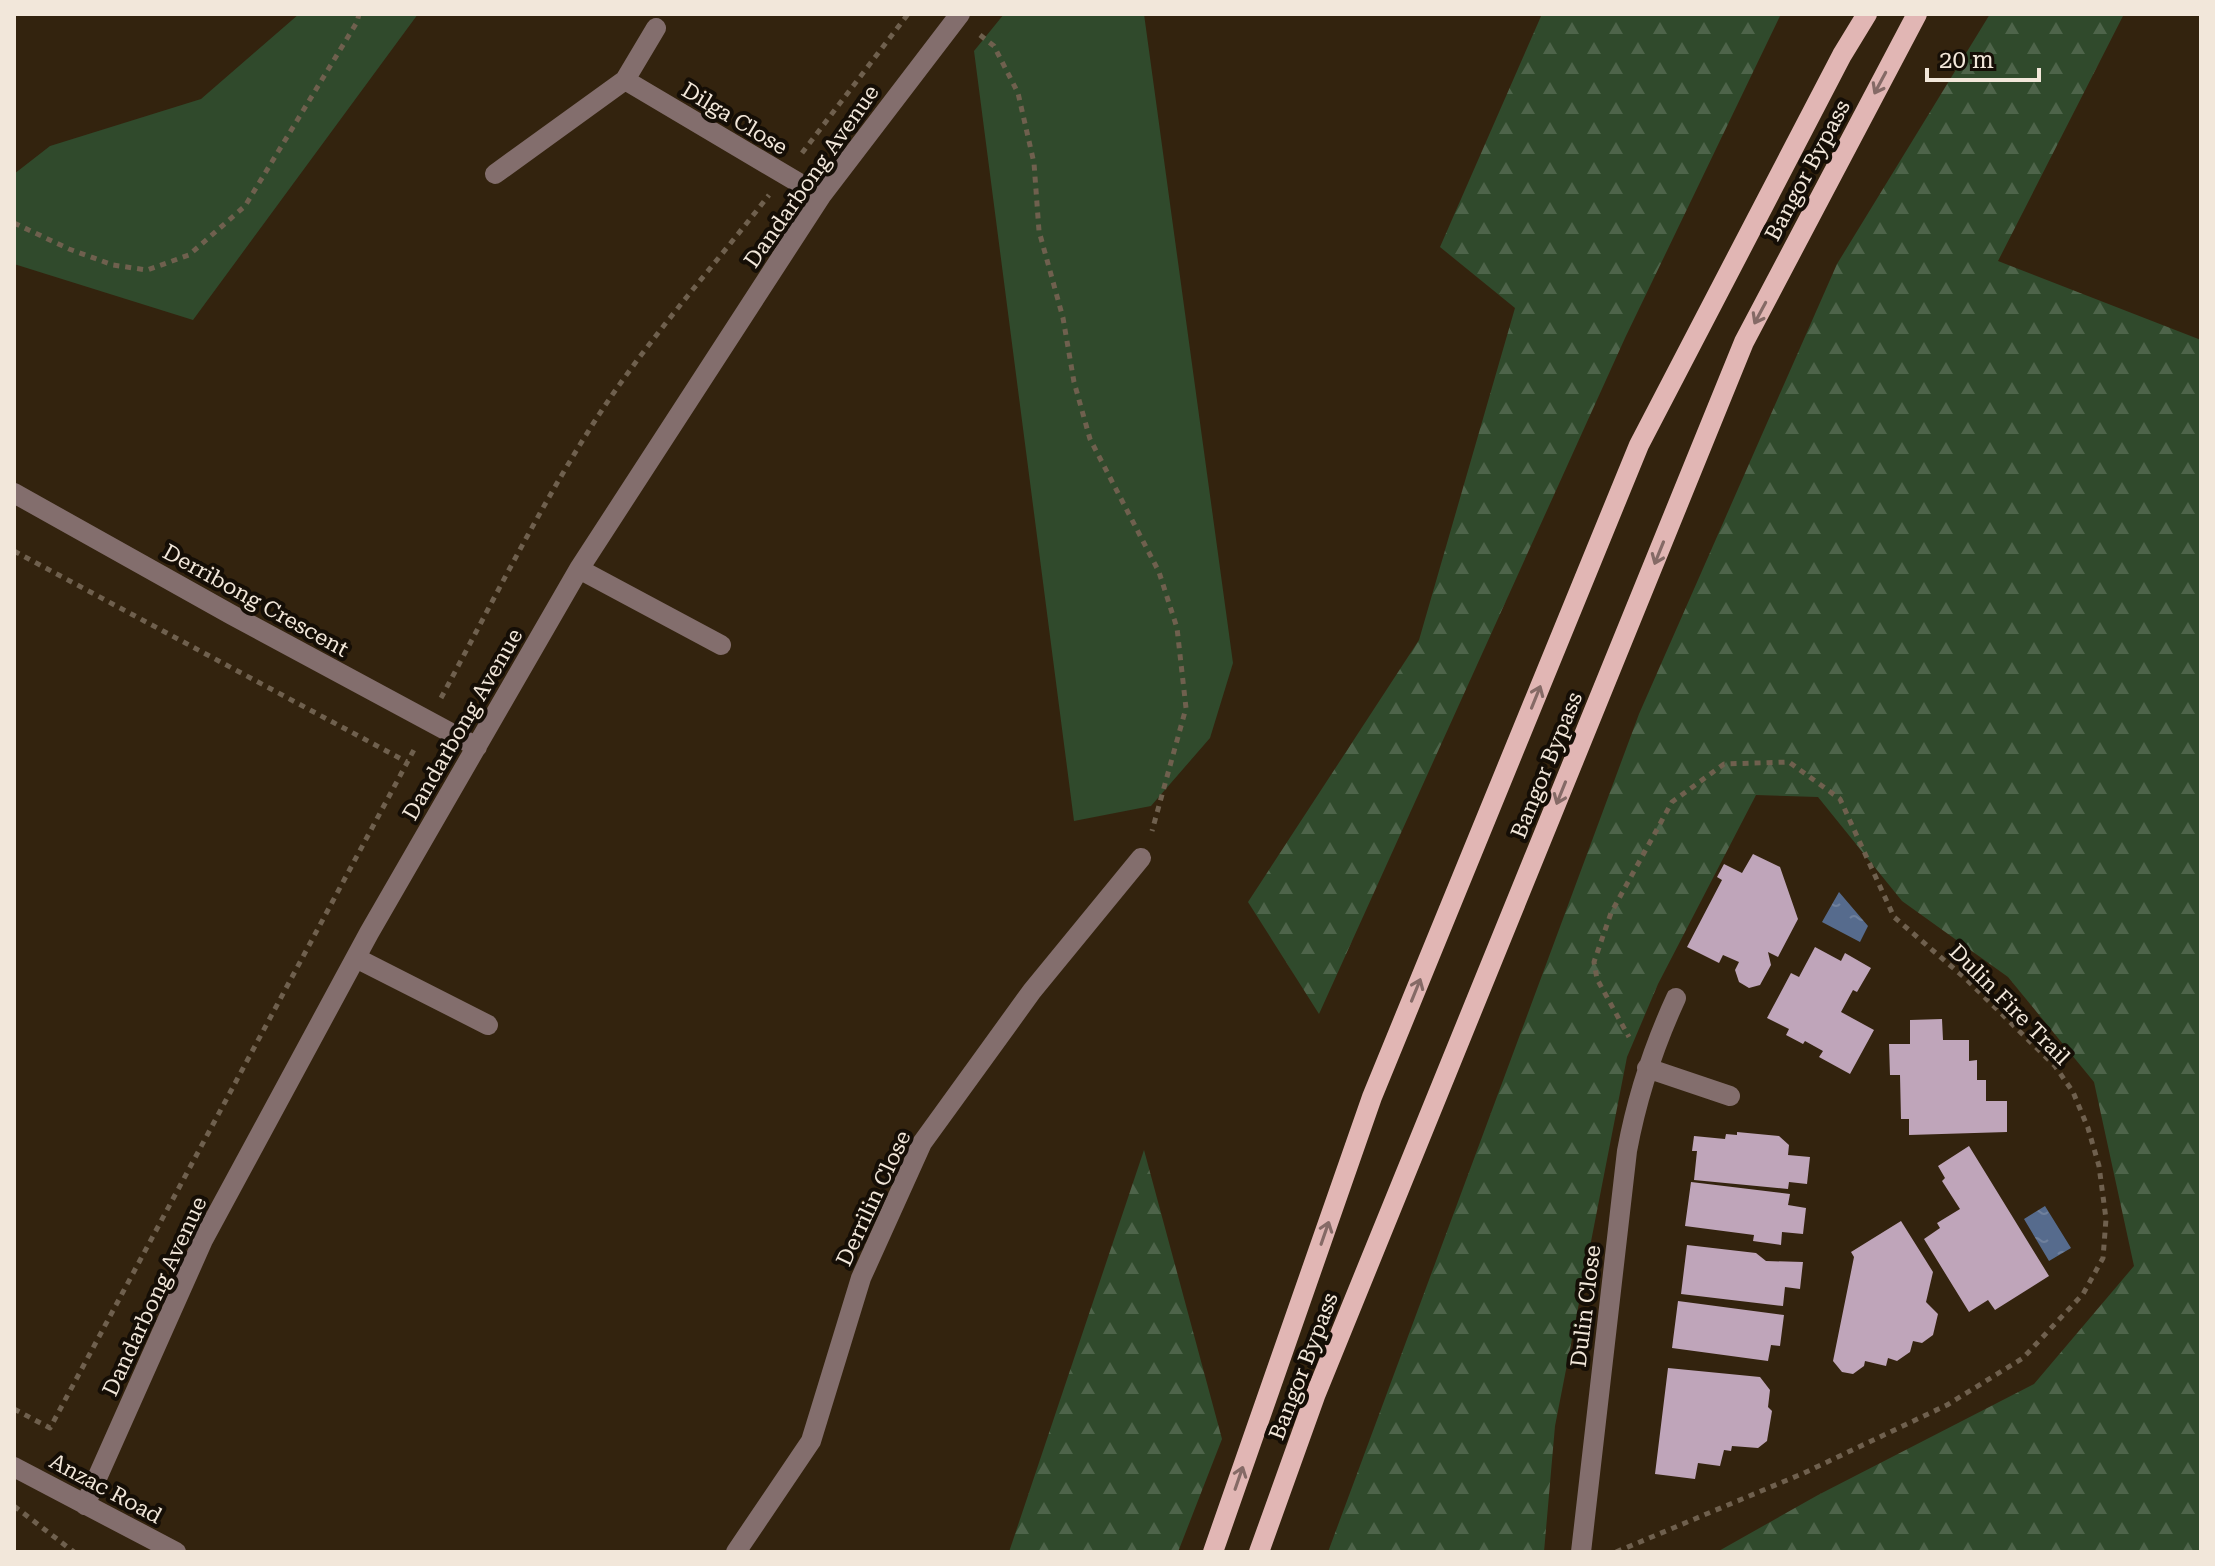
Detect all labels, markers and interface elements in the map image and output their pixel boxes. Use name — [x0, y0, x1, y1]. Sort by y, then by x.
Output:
scale bar — [1927, 32, 2039, 82]
text: 20 m — [1939, 46, 1994, 74]
one-way arrow — [1872, 70, 1888, 94]
street label: Dilga Close — [677, 77, 792, 160]
street label: Dandarbong Avenue — [739, 80, 884, 272]
street label: Bangor Bypass — [1760, 96, 1855, 245]
one-way arrow — [1751, 301, 1767, 324]
street label: Derribong Crescent — [159, 539, 353, 662]
one-way arrow — [1650, 540, 1665, 564]
street label: Dandarbong Avenue — [397, 624, 528, 824]
one-way arrow — [1530, 685, 1544, 710]
street label: Bangor Bypass — [1506, 688, 1587, 842]
one-way arrow — [1552, 780, 1567, 805]
street label: Dulin Fire Trail — [1944, 939, 2075, 1070]
one-way arrow — [1410, 978, 1424, 1003]
street label: Derrilin Close — [831, 1127, 916, 1270]
street label: Dandarbong Avenue — [97, 1193, 212, 1400]
one-way arrow — [1318, 1221, 1333, 1246]
street label: Dulin Close — [1566, 1244, 1605, 1369]
street label: Bangor Bypass — [1264, 1289, 1343, 1443]
street label: Anzac Road — [45, 1448, 166, 1528]
one-way arrow — [1233, 1467, 1247, 1491]

